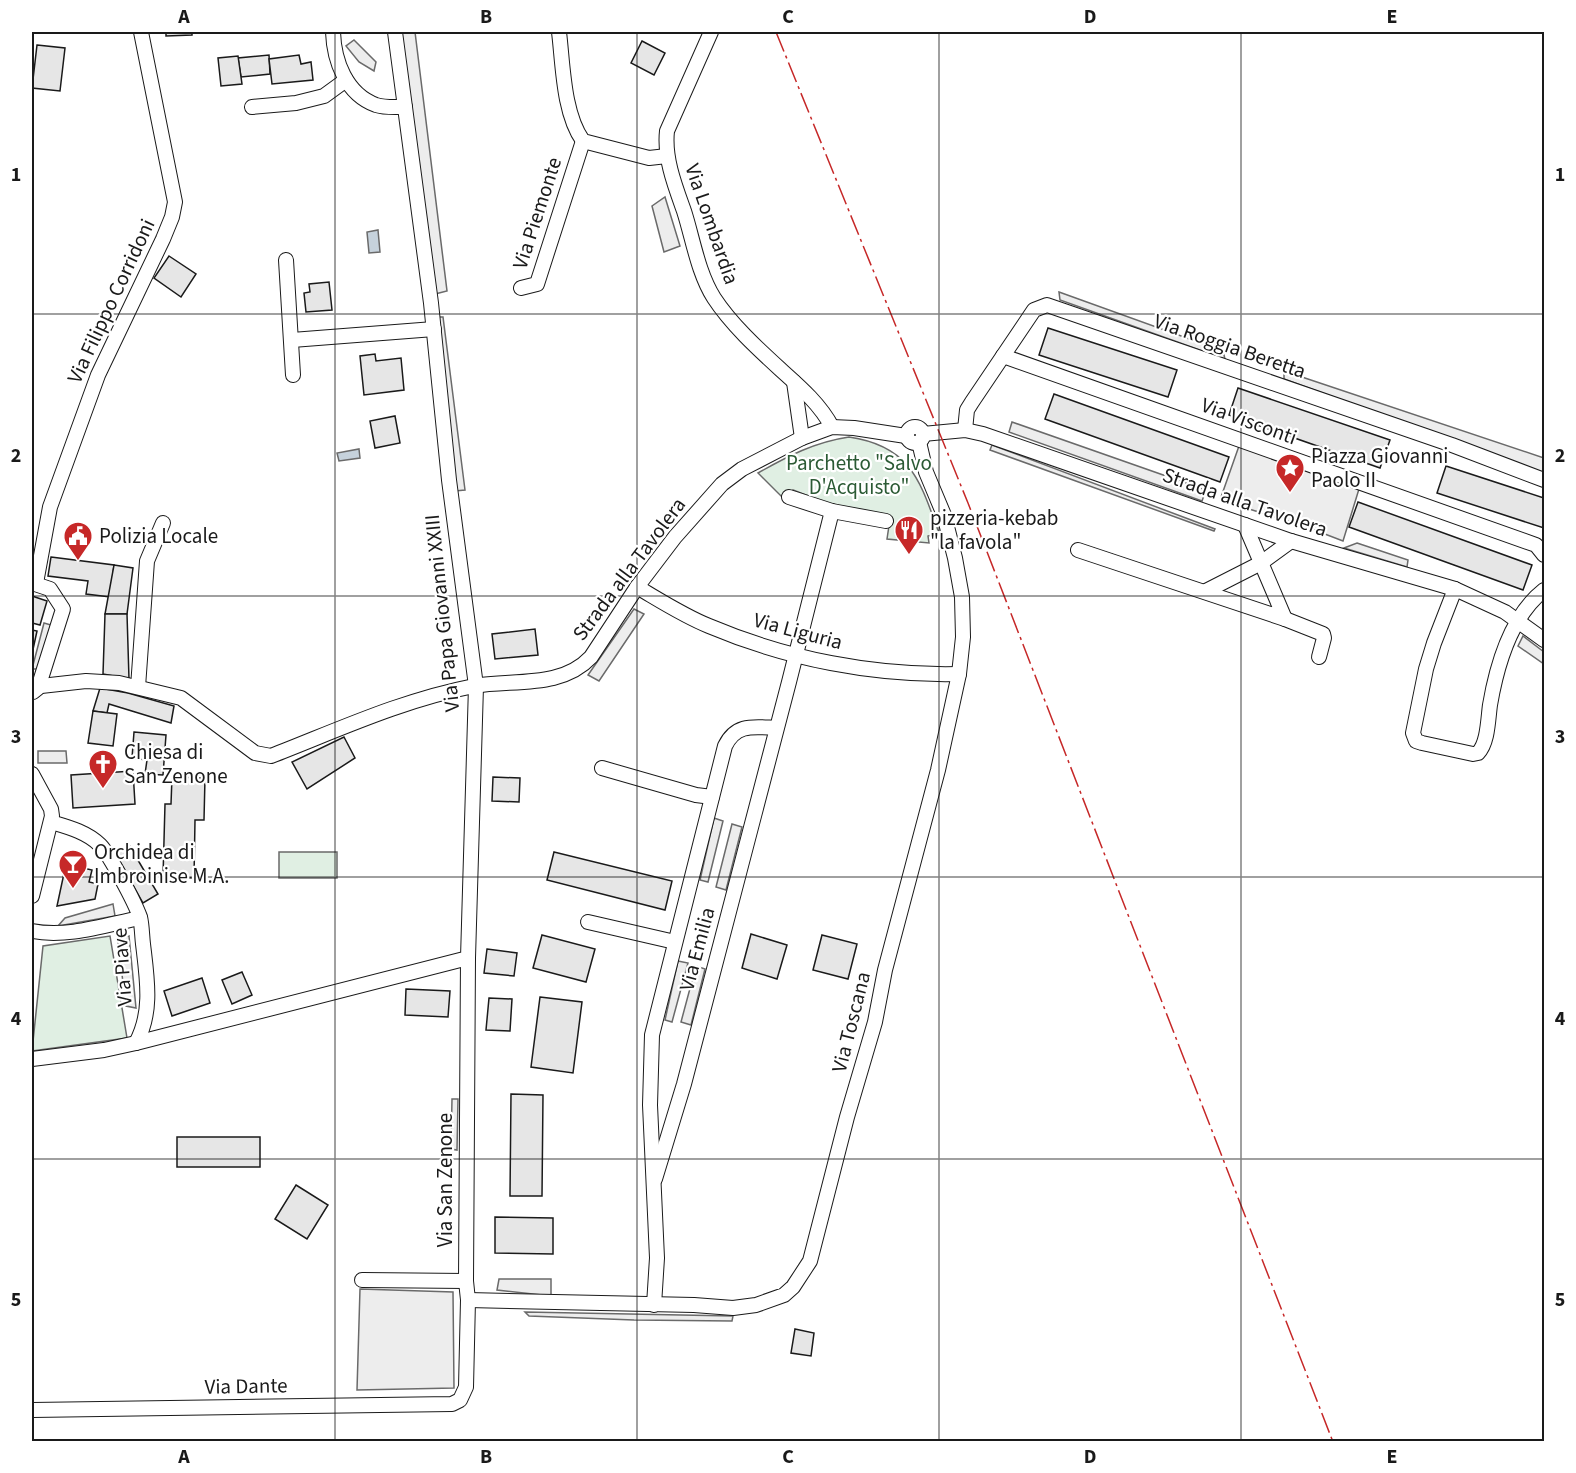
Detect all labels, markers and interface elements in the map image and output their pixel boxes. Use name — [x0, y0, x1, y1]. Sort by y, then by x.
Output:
text: A — [177, 3, 190, 31]
text: B — [480, 3, 492, 31]
text: C — [782, 3, 794, 31]
text: D — [1084, 3, 1096, 31]
text: E — [1387, 3, 1397, 31]
street label: Via Piemonte — [505, 153, 569, 273]
street label: Via Lombardia — [677, 160, 747, 288]
text: 1 — [11, 161, 21, 189]
text: 1 — [1555, 161, 1565, 189]
street label: Via Filippo Corridoni — [60, 214, 162, 388]
street label: Via Roggia Beretta — [1150, 306, 1310, 386]
street label: Via Visconti — [1197, 390, 1301, 452]
place label: Piazza Giovanni Paolo II — [1311, 441, 1448, 495]
text: 2 — [11, 442, 21, 470]
text: 2 — [1555, 442, 1565, 470]
park label: Parchetto "Salvo D'Acquisto" — [786, 448, 932, 502]
place icon: Piazza Giovanni Paolo II — [1274, 452, 1306, 494]
street label: Strada alla Tavolera — [1159, 460, 1331, 544]
street label: Strada alla Tavolera — [565, 491, 693, 647]
place label: pizzeria-kebab "la favola" — [930, 503, 1058, 557]
street label: Via Papa Giovanni XXIII — [417, 513, 467, 713]
restaurant icon: pizzeria-kebab "la favola" — [893, 514, 925, 556]
public building icon: Polizia Locale — [62, 520, 94, 562]
place label: Polizia Locale — [99, 521, 218, 551]
street label: Via Liguria — [750, 605, 846, 657]
text: 3 — [11, 723, 21, 751]
text: 3 — [1555, 723, 1565, 751]
place label: Chiesa di San Zenone — [124, 737, 228, 791]
church icon: Chiesa di San Zenone — [87, 748, 119, 790]
place label: Orchidea di Imbroinise M.A. — [94, 837, 229, 891]
bar icon: Orchidea di Imbroinise M.A. — [57, 848, 89, 890]
street label: Via Emilia — [671, 904, 723, 994]
street label: Via Piave — [104, 927, 140, 1007]
street label: Via Toscana — [824, 968, 878, 1076]
text: 4 — [11, 1005, 22, 1033]
text: 4 — [1555, 1005, 1566, 1033]
street label: Via San Zenone — [430, 1113, 460, 1247]
text: 5 — [11, 1286, 21, 1314]
text: 5 — [1555, 1286, 1565, 1314]
street label: Via Dante — [204, 1370, 288, 1402]
text: A — [177, 1443, 190, 1471]
text: B — [480, 1443, 492, 1471]
text: C — [782, 1443, 794, 1471]
text: D — [1084, 1443, 1096, 1471]
text: E — [1387, 1443, 1397, 1471]

